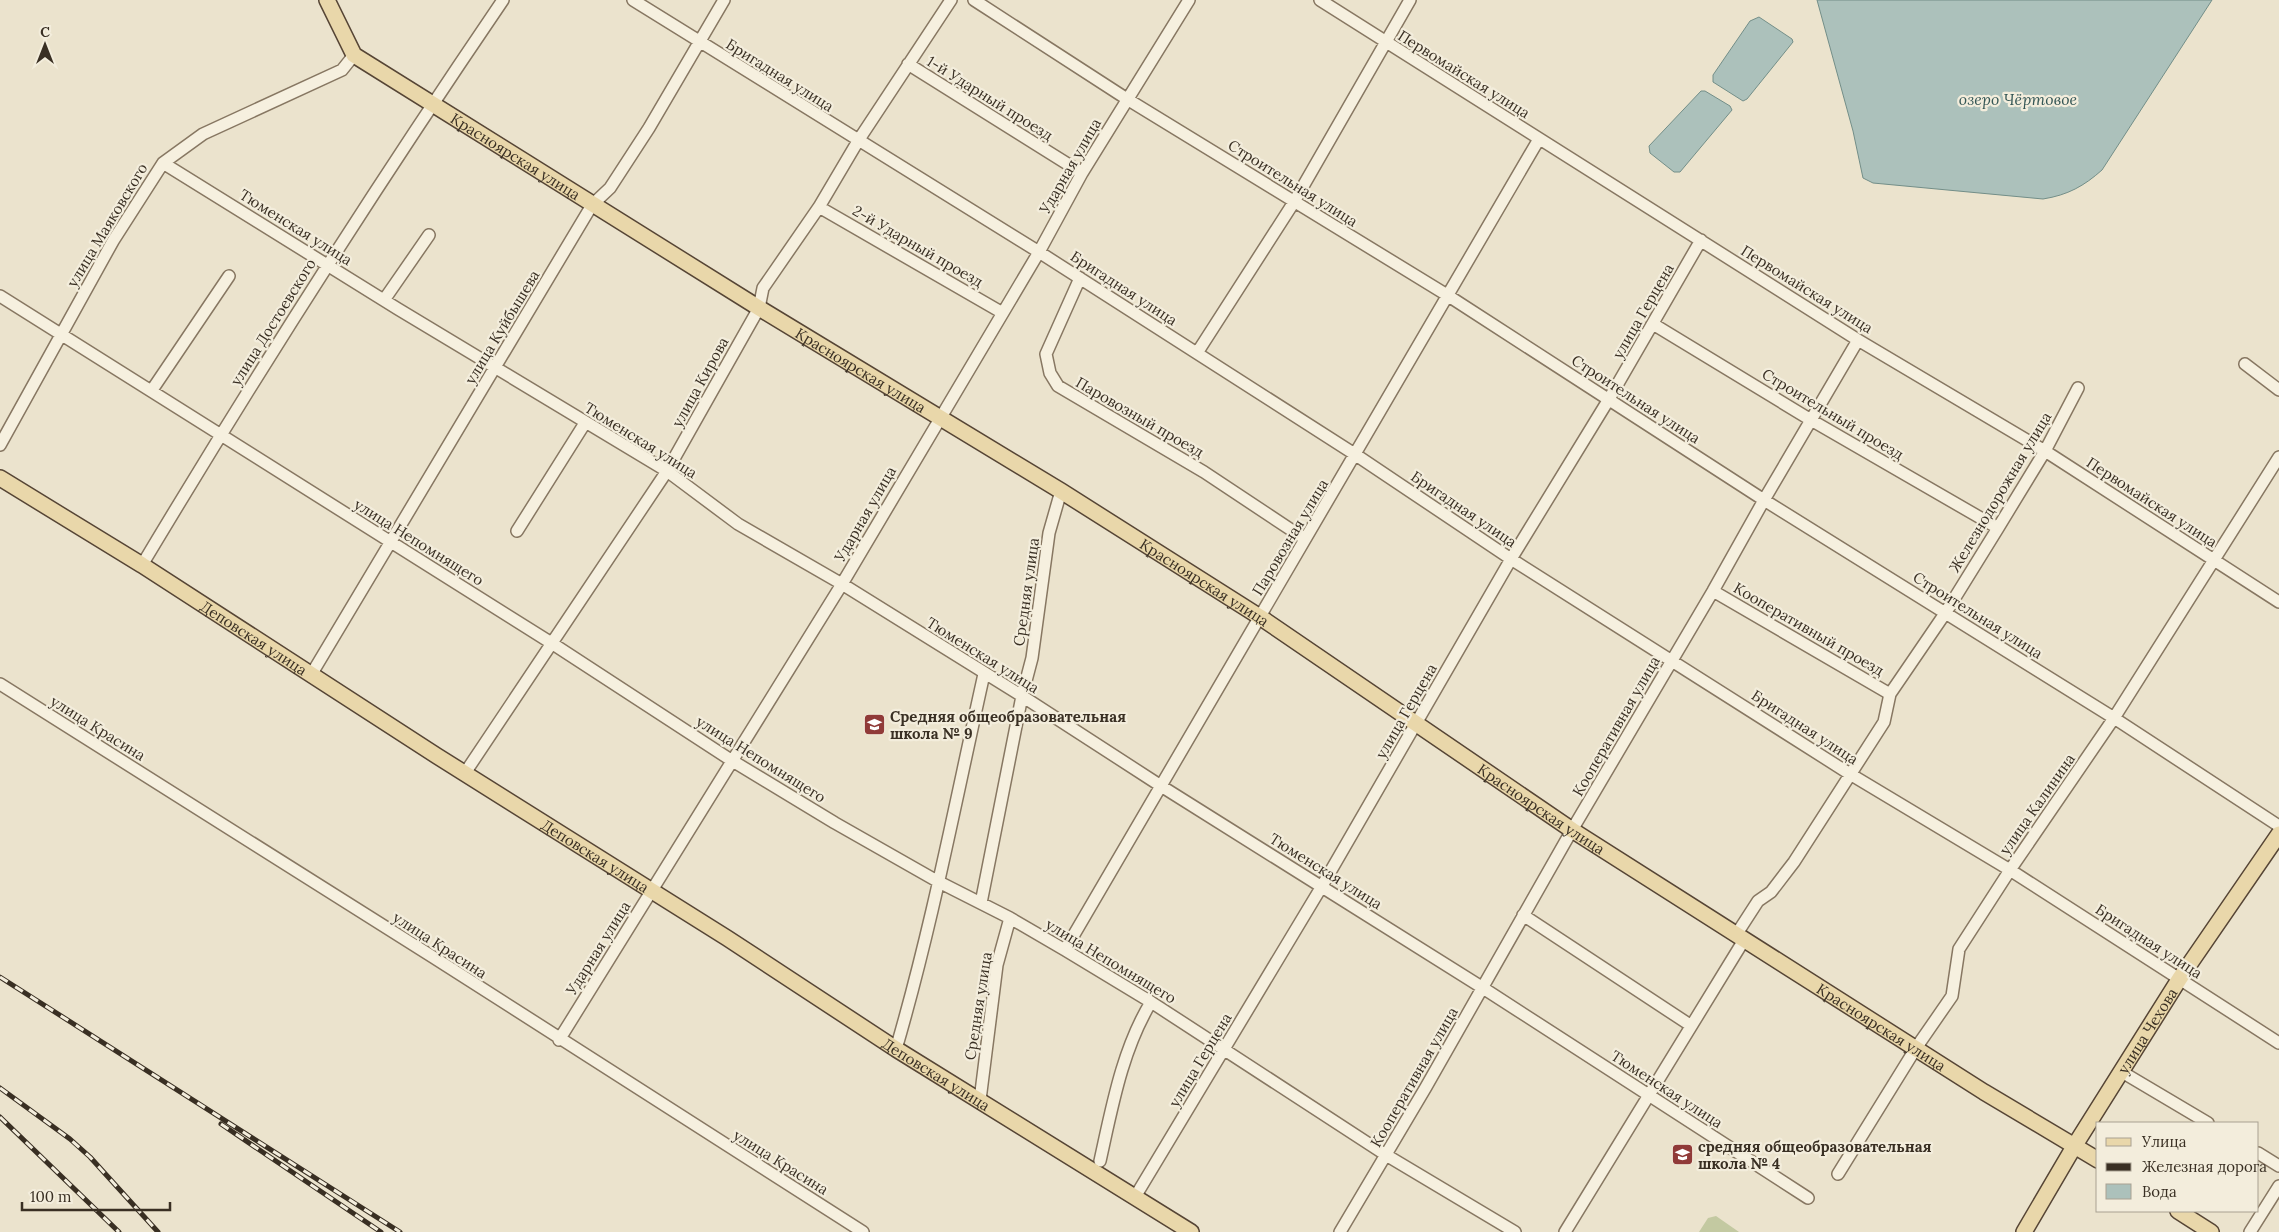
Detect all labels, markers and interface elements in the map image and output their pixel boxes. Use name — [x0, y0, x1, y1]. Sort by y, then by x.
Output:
north arrow — [20, 20, 70, 70]
text: С — [40, 23, 50, 41]
street label: Первомайская улица — [1395, 26, 1534, 122]
street label: Бригадная улица — [723, 34, 837, 116]
street label: 1-й Ударный проезд — [923, 51, 1057, 145]
water label: озеро Чёртовое — [1959, 89, 2078, 109]
street label: Красноярская улица — [447, 108, 584, 204]
street label: Ударная улица — [1035, 115, 1105, 218]
street label: Строительная улица — [1225, 135, 1362, 231]
street label: улица Маяковского — [62, 159, 152, 290]
street label: Тюменская улица — [236, 185, 356, 269]
street label: 2-й Ударный проезд — [849, 201, 987, 291]
street label: Первомайская улица — [1738, 241, 1877, 337]
street label: Бригадная улица — [1067, 246, 1181, 330]
street label: улица Достоевского — [226, 255, 320, 389]
street label: улица Герцена — [1608, 260, 1678, 362]
street label: улица Куйбышева — [460, 266, 544, 387]
street label: Красноярская улица — [792, 323, 930, 417]
street label: улица Кирова — [667, 333, 733, 430]
street label: Строительная улица — [1568, 350, 1704, 448]
street label: Строительный проезд — [1759, 364, 1907, 464]
street label: Паровозный проезд — [1073, 373, 1208, 462]
street label: Тюменская улица — [581, 398, 701, 482]
street label: Железнодорожная улица — [1945, 408, 2056, 576]
street label: Первомайская улица — [2083, 453, 2221, 551]
street label: Ударная улица — [830, 463, 900, 566]
street label: Бригадная улица — [1408, 467, 1521, 551]
street label: Паровозная улица — [1248, 475, 1332, 599]
street label: улица Непомнящего — [351, 494, 487, 590]
street label: Красноярская улица — [1137, 534, 1273, 630]
street label: Средняя улица — [1009, 536, 1043, 647]
street label: Строительная улица — [1910, 567, 2047, 663]
street label: Кооперативный проезд — [1730, 578, 1888, 680]
street label: Деповская улица — [197, 596, 311, 679]
street label: Тюменская улица — [923, 613, 1043, 697]
street label: Кооперативная улица — [1568, 652, 1664, 799]
street label: улица Герцена — [1371, 660, 1441, 762]
street label: Бригадная улица — [1748, 685, 1862, 769]
street label: улица Красина — [47, 691, 149, 765]
place label: Средняя общеобразовательная школа № 9 — [890, 707, 1126, 743]
street label: улица Непомнящего — [693, 711, 829, 807]
school or university icon: Средняя общеобразовательная школа № 9 — [862, 713, 886, 737]
street label: улица Калинина — [1995, 750, 2079, 858]
street label: Красноярская улица — [1474, 759, 1609, 858]
street label: Деповская улица — [538, 815, 653, 896]
street label: Тюменская улица — [1266, 829, 1386, 913]
street label: Ударная улица — [561, 897, 635, 999]
street label: Бригадная улица — [2092, 899, 2206, 983]
street label: улица Красина — [389, 907, 491, 983]
street label: улица Непомнящего — [1042, 914, 1180, 1008]
street label: Средняя улица — [960, 950, 996, 1061]
street label: Красноярская улица — [1813, 979, 1950, 1075]
street label: улица Чехова — [2113, 984, 2181, 1077]
street label: Кооперативная улица — [1366, 1003, 1462, 1150]
street label: улица Герцена — [1164, 1009, 1236, 1111]
street label: Деповская улица — [879, 1033, 994, 1115]
street label: Тюменская улица — [1608, 1046, 1727, 1132]
legend — [2096, 1122, 2259, 1212]
street label: улица Красина — [730, 1125, 832, 1199]
text: Улица — [2141, 1132, 2187, 1151]
place label: средняя общеобразовательная школа № 4 — [1698, 1137, 1932, 1173]
school or university icon: средняя общеобразовательная школа № 4 — [1670, 1143, 1694, 1167]
text: Железная дорога — [2142, 1157, 2267, 1176]
scale bar — [22, 1180, 170, 1212]
text: Вода — [2142, 1182, 2177, 1201]
text: 100 m — [30, 1187, 71, 1206]

